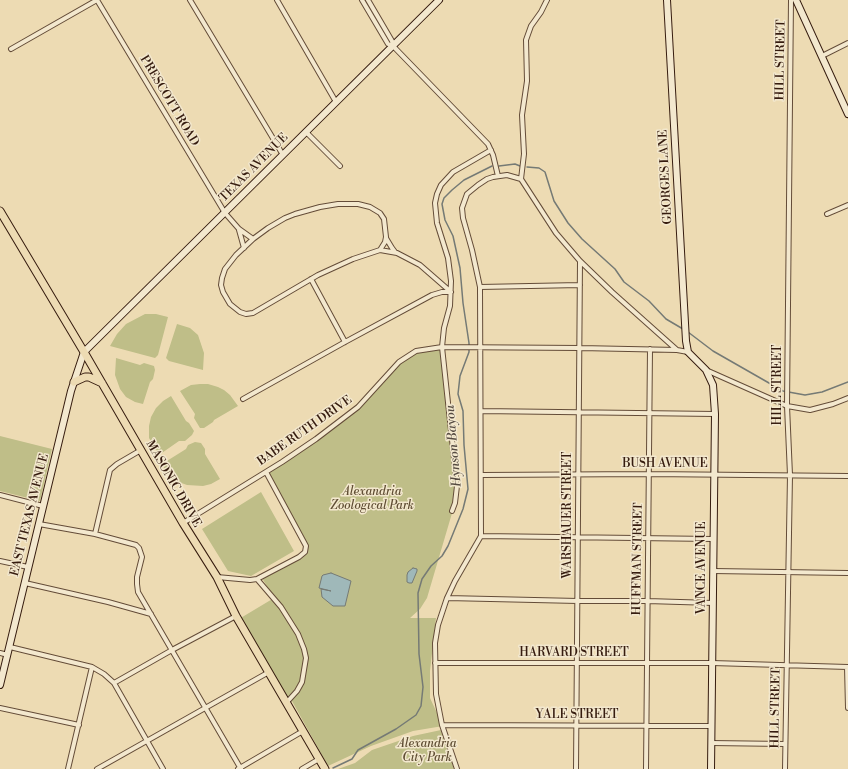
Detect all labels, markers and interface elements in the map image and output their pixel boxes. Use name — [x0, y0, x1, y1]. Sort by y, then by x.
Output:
street label: HILL STREET — [773, 19, 789, 101]
street label: PRESCOTT ROAD — [136, 53, 202, 149]
street label: GEORGES LANE — [656, 129, 676, 225]
street label: TEXAS AVENUE — [217, 131, 291, 205]
street label: HILL STREET — [771, 345, 785, 425]
street label: BABE RUTH DRIVE — [255, 393, 355, 469]
water label: Hynson Bayou — [443, 404, 465, 488]
street label: MASONIC DRIVE — [142, 438, 204, 530]
street label: EAST TEXAS AVENUE — [8, 452, 52, 578]
street label: WARSHAUER STREET — [561, 452, 575, 578]
street label: BUSH AVENUE — [622, 457, 708, 471]
park label: Alexandria Zoological Park — [330, 485, 414, 513]
street label: HUFFMAN STREET — [630, 502, 646, 616]
street label: VANCE AVENUE — [695, 521, 709, 615]
street label: HARVARD STREET — [519, 646, 629, 660]
street label: HILL STREET — [768, 667, 784, 749]
street label: YALE STREET — [535, 708, 619, 722]
park label: Alexandria City Park — [398, 737, 456, 765]

